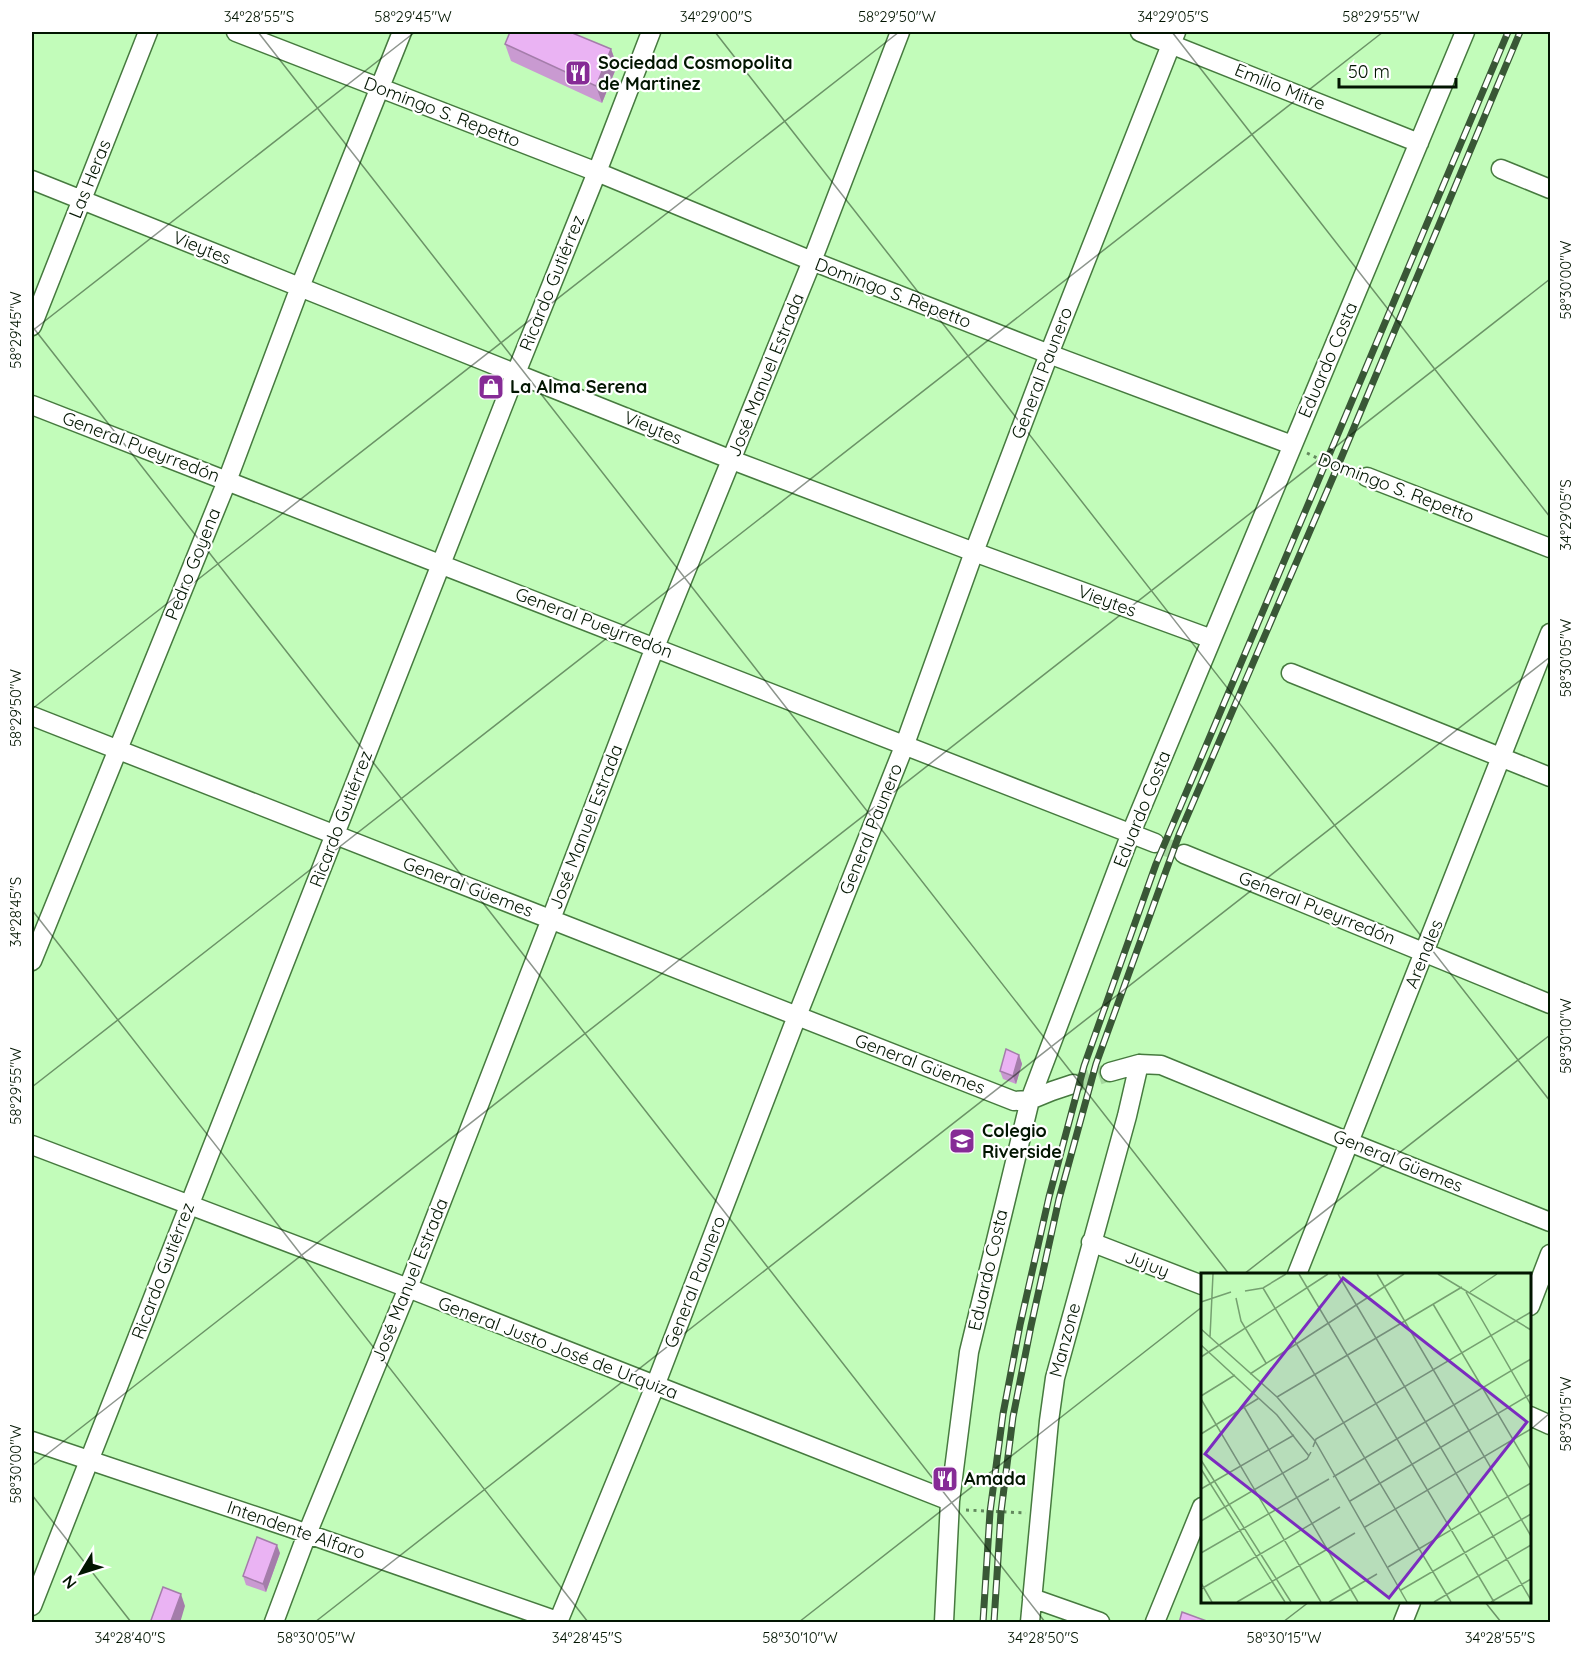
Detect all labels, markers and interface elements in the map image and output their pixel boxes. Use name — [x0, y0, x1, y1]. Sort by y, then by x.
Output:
text: 34°28'55"S — [224, 7, 294, 26]
text: 58°29'45"W — [374, 7, 452, 26]
text: 34°29'00"S — [680, 7, 752, 26]
text: 58°29'50"W — [858, 7, 937, 26]
text: 34°29'05"S — [1137, 7, 1209, 26]
text: 58°29'55"W — [1342, 7, 1420, 26]
place label: Sociedad Cosmopolita de Martinez — [598, 51, 793, 95]
scale bar — [1339, 51, 1456, 89]
restaurant icon: Sociedad Cosmopolita de Martinez — [563, 58, 593, 88]
street label: Emilio Mitre — [1231, 58, 1329, 115]
text: 50 m — [1348, 60, 1390, 83]
street label: Domingo S. Repetto — [361, 71, 524, 152]
street label: Las Heras — [63, 136, 116, 222]
street label: Ricardo Gutiérrez — [514, 212, 589, 354]
street label: Vieytes — [170, 225, 235, 270]
text: 58°30'00"W — [1556, 240, 1575, 320]
street label: Domingo S. Repetto — [812, 252, 975, 333]
street label: José Manuel Estrada — [722, 290, 809, 460]
text: 58°29'45"W — [6, 291, 25, 369]
street label: Eduardo Costa — [1293, 298, 1362, 421]
street label: General Paunero — [1006, 304, 1077, 442]
shop icon: La Alma Serena — [476, 372, 506, 402]
place label: La Alma Serena — [510, 375, 647, 398]
street label: Vieytes — [621, 405, 686, 450]
street label: General Pueyrredón — [59, 406, 223, 487]
street label: Domingo S. Repetto — [1315, 447, 1478, 528]
text: 34°29'05"S — [1556, 479, 1575, 551]
street label: Pedro Goyena — [160, 504, 225, 623]
street label: Vieytes — [1075, 579, 1140, 622]
street label: General Pueyrredón — [512, 582, 676, 663]
text: 58°30'05"W — [1556, 618, 1575, 697]
text: 58°29'50"W — [6, 668, 25, 747]
street label: José Manuel Estrada — [544, 741, 628, 912]
street label: Ricardo Gutiérrez — [304, 747, 377, 890]
street label: Eduardo Costa — [1108, 747, 1175, 871]
street label: General Paunero — [834, 760, 907, 898]
street label: General Güemes — [400, 851, 537, 922]
street label: General Pueyrredón — [1235, 866, 1399, 949]
text: 34°28'45"S — [6, 877, 25, 947]
street label: Arenales — [1399, 916, 1448, 992]
text: 58°30'10"W — [1556, 998, 1575, 1074]
street label: General Güemes — [852, 1028, 989, 1099]
text: 58°29'55"W — [6, 1047, 25, 1125]
place label: Colegio Riverside — [982, 1119, 1062, 1163]
street label: General Güemes — [1330, 1124, 1466, 1197]
school or university icon: Colegio Riverside — [947, 1126, 977, 1156]
street label: José Manuel Estrada — [366, 1195, 453, 1365]
street label: Ricardo Gutiérrez — [126, 1199, 199, 1342]
street label: Eduardo Costa — [962, 1207, 1013, 1333]
street label: General Paunero — [659, 1213, 730, 1351]
street label: Jujuy — [1122, 1245, 1173, 1282]
inset map — [1201, 1273, 1531, 1603]
street label: General Justo José de Urquiza — [435, 1291, 681, 1404]
street label: Manzone — [1044, 1300, 1085, 1380]
text: 58°30'15"W — [1556, 1376, 1575, 1451]
text: 58°30'00"W — [6, 1424, 25, 1504]
restaurant icon: Amada — [930, 1464, 960, 1494]
place label: Amada — [964, 1467, 1026, 1490]
street label: Intendente Alfaro — [224, 1495, 368, 1564]
north arrow — [51, 1543, 111, 1603]
text: N — [58, 1571, 81, 1593]
text: 34°28'40"S — [94, 1628, 166, 1647]
text: 58°30'05"W — [277, 1628, 356, 1647]
text: 34°28'45"S — [552, 1628, 622, 1647]
text: 58°30'10"W — [762, 1628, 838, 1647]
text: 34°28'50"S — [1007, 1628, 1079, 1647]
text: 58°30'15"W — [1247, 1628, 1322, 1647]
text: 34°28'55"S — [1465, 1628, 1535, 1647]

